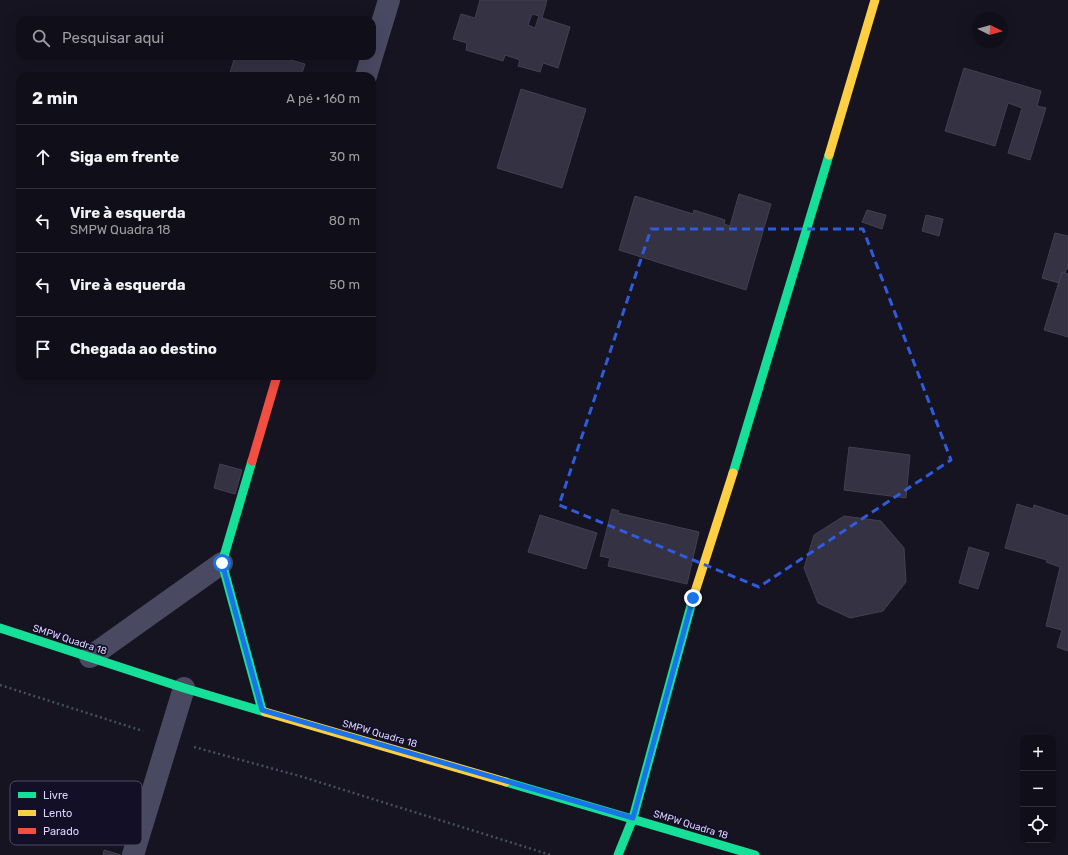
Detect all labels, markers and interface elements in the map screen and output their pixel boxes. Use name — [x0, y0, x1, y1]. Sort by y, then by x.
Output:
north arrow — [972, 12, 1008, 48]
search box — [16, 16, 376, 60]
icon: search — [30, 27, 52, 49]
text: Pesquisar aqui — [62, 29, 164, 47]
text: 2 min — [32, 88, 78, 108]
text: A pé · 160 m — [286, 91, 360, 106]
icon: ahead — [32, 146, 54, 168]
text: Siga em frente — [70, 148, 179, 166]
text: 30 m — [329, 149, 360, 164]
text: Vire à esquerda — [70, 204, 186, 222]
icon: left — [32, 210, 54, 232]
text: 80 m — [329, 213, 360, 228]
text: SMPW Quadra 18 — [70, 222, 171, 237]
icon: left — [32, 274, 54, 296]
text: Vire à esquerda — [70, 276, 186, 294]
text: 50 m — [329, 277, 360, 292]
icon: arrive — [32, 338, 54, 360]
text: Chegada ao destino — [70, 340, 217, 358]
route start — [213, 554, 231, 572]
route end — [684, 589, 702, 607]
street label: SMPW Quadra 18 — [31, 622, 108, 658]
street label: SMPW Quadra 18 — [341, 718, 419, 750]
map controls — [1020, 735, 1056, 843]
button: + — [1020, 735, 1056, 771]
button: − — [1020, 771, 1056, 807]
legend — [10, 781, 142, 845]
text: Livre — [43, 789, 68, 802]
text: Lento — [43, 807, 72, 820]
button: locate — [1020, 807, 1056, 843]
street label: SMPW Quadra 18 — [652, 808, 729, 842]
text: Parado — [43, 825, 79, 838]

